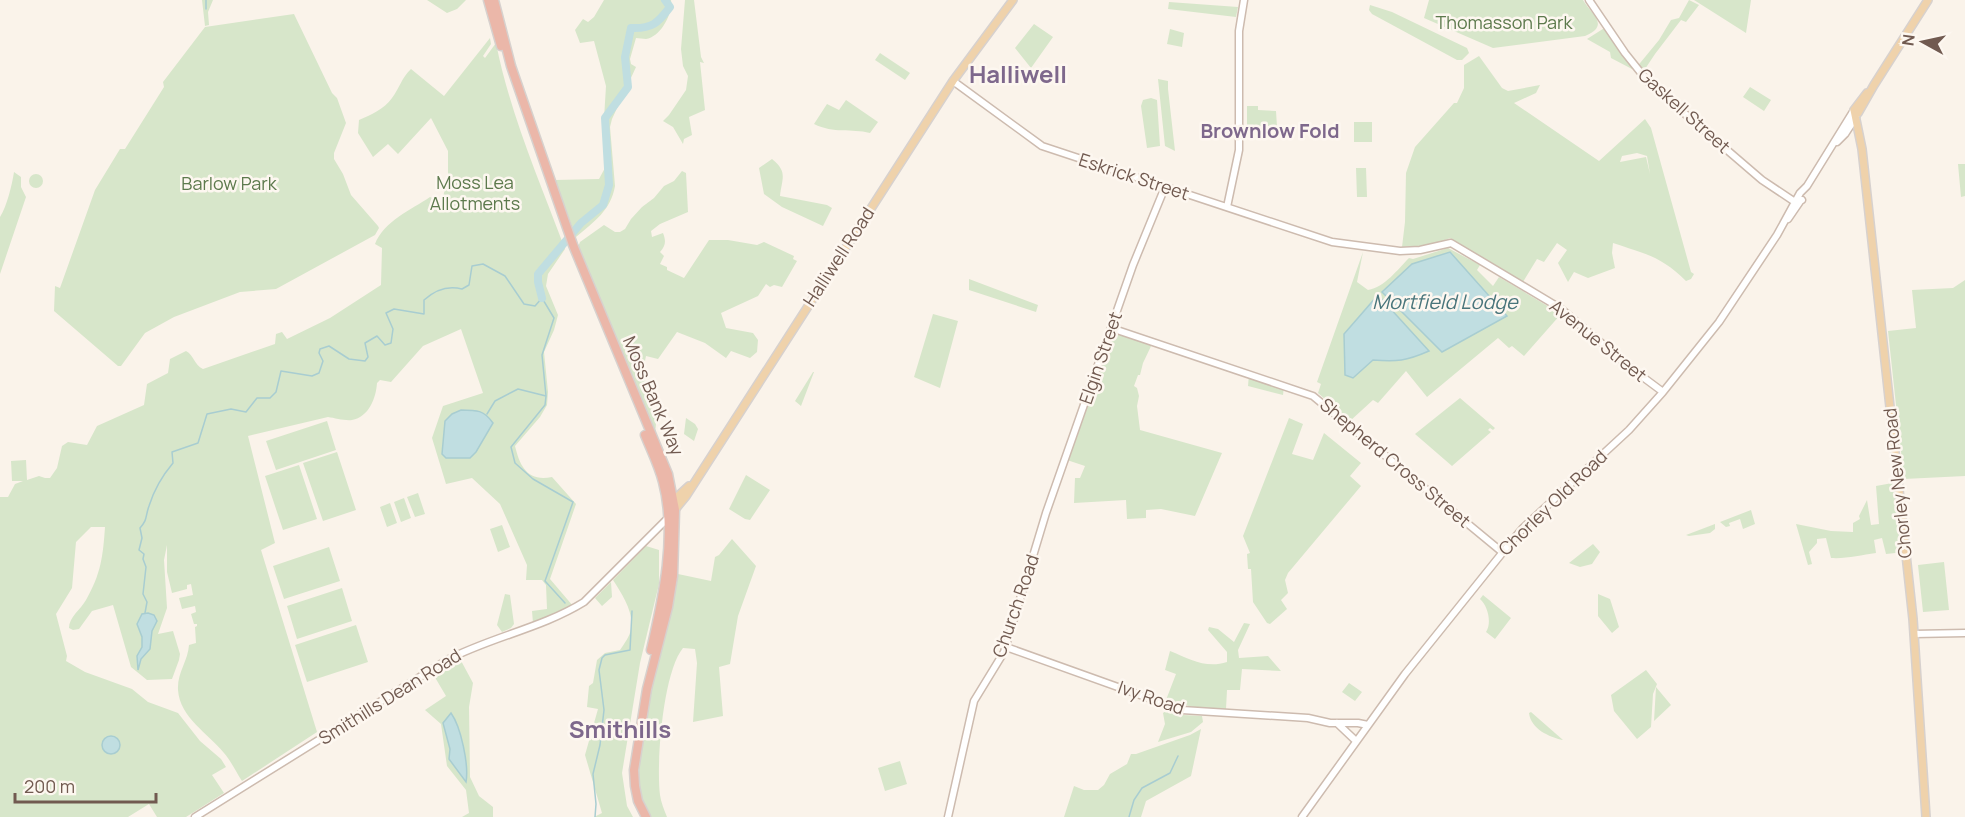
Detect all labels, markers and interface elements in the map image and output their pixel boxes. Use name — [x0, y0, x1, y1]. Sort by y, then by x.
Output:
park label: Thomasson Park — [1435, 10, 1574, 34]
north arrow — [1893, 12, 1953, 72]
text: N — [1896, 33, 1920, 47]
district label: Halliwell — [969, 57, 1067, 90]
street label: Gaskell Street — [1633, 62, 1736, 158]
district label: Brownlow Fold — [1200, 117, 1340, 144]
street label: Eskrick Street — [1076, 147, 1193, 205]
park label: Moss Lea Allotments — [430, 170, 520, 215]
park label: Barlow Park — [181, 171, 278, 195]
street label: Halliwell Road — [797, 202, 879, 311]
water label: Mortfield Lodge — [1372, 288, 1519, 315]
street label: Avenue Street — [1545, 294, 1652, 387]
street label: Elgin Street — [1073, 308, 1127, 407]
street label: Moss Bank Way — [618, 332, 690, 459]
street label: Shepherd Cross Street — [1315, 392, 1476, 532]
street label: Chorley New Road — [1877, 407, 1917, 559]
street label: Chorley Old Road — [1493, 444, 1612, 560]
street label: Church Road — [986, 551, 1044, 660]
street label: Smithills Dean Road — [314, 643, 465, 750]
street label: Ivy Road — [1115, 674, 1188, 720]
district label: Smithills — [569, 712, 671, 745]
scale bar — [15, 766, 156, 804]
text: 200 m — [24, 774, 75, 798]

